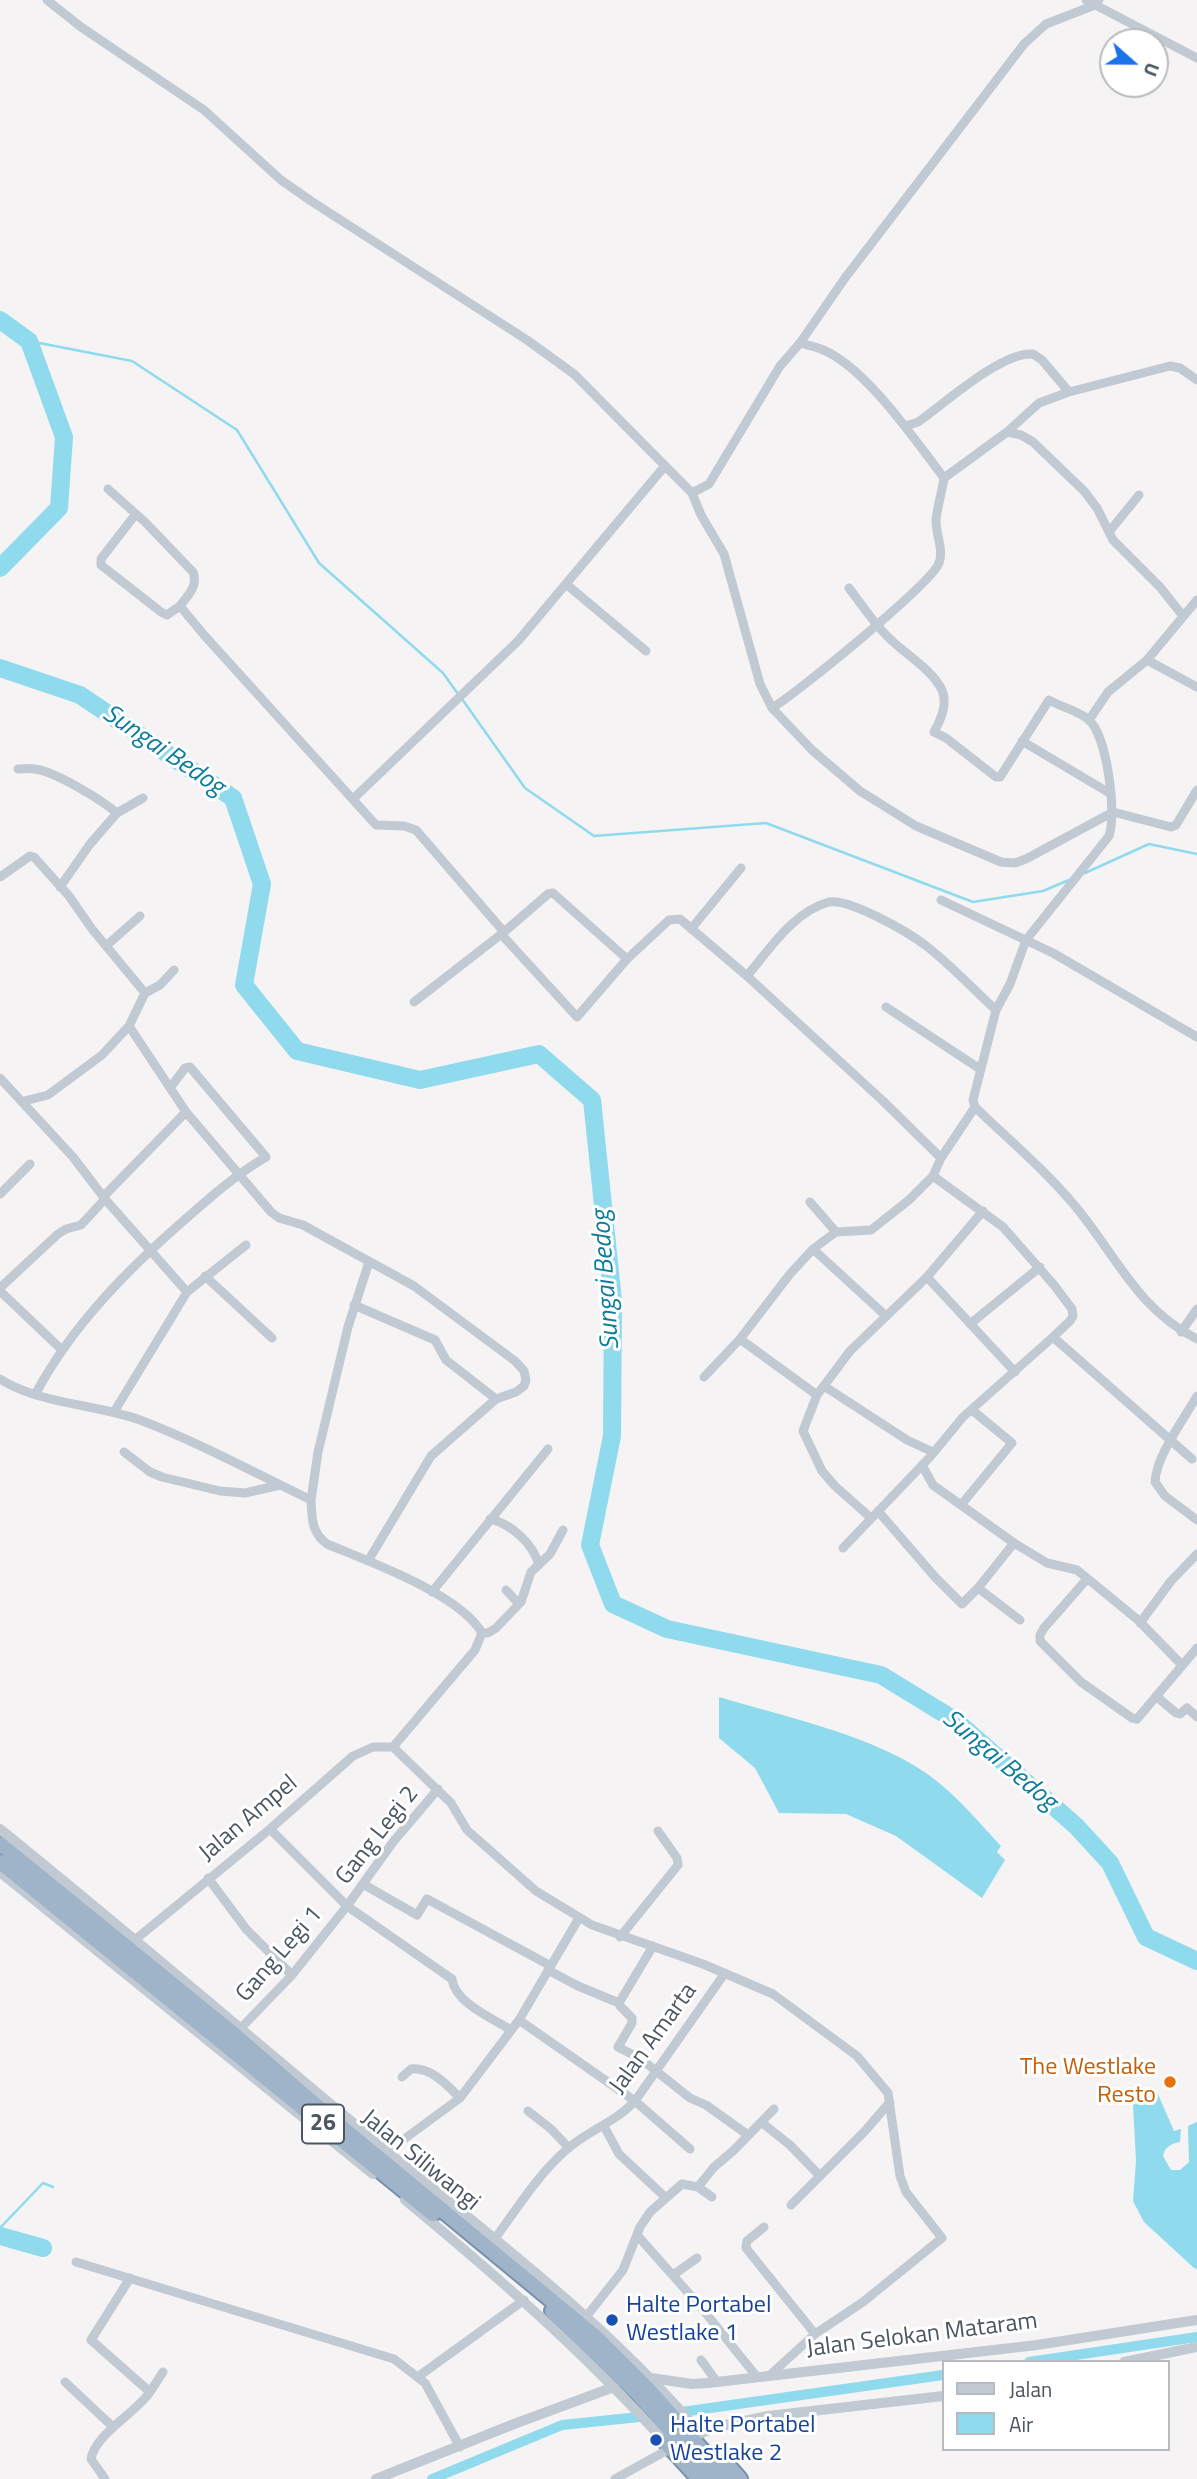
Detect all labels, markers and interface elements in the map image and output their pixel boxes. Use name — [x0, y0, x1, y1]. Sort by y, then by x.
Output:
north arrow — [1099, 28, 1169, 98]
text: U — [1136, 59, 1168, 81]
water label: Sungai Bedog — [96, 699, 230, 803]
water label: Sungai Bedog — [587, 1209, 627, 1351]
water label: Sungai Bedog — [935, 1704, 1063, 1818]
street label: Jalan Ampel — [194, 1770, 304, 1868]
street label: Gang Legi 2 — [331, 1781, 425, 1891]
street label: Gang Legi 1 — [231, 1901, 329, 2009]
street label: Jalan Amarta — [604, 1978, 704, 2100]
place label: The Westlake Resto — [1020, 2054, 1156, 2110]
marker: The Westlake Resto — [1162, 2074, 1178, 2090]
road number: 26 — [302, 2104, 344, 2144]
street label: Jalan Siliwangi — [355, 2104, 485, 2218]
place label: Halte Portabel Westlake 1 — [626, 2292, 771, 2348]
street label: Jalan Selokan Mataram — [805, 2308, 1039, 2364]
marker: Halte Portabel Westlake 1 — [604, 2312, 620, 2328]
legend — [942, 2360, 1169, 2451]
text: Jalan — [1009, 2373, 1052, 2405]
text: Air — [1009, 2408, 1033, 2440]
place label: Halte Portabel Westlake 2 — [670, 2412, 815, 2468]
marker: Halte Portabel Westlake 2 — [648, 2432, 664, 2448]

